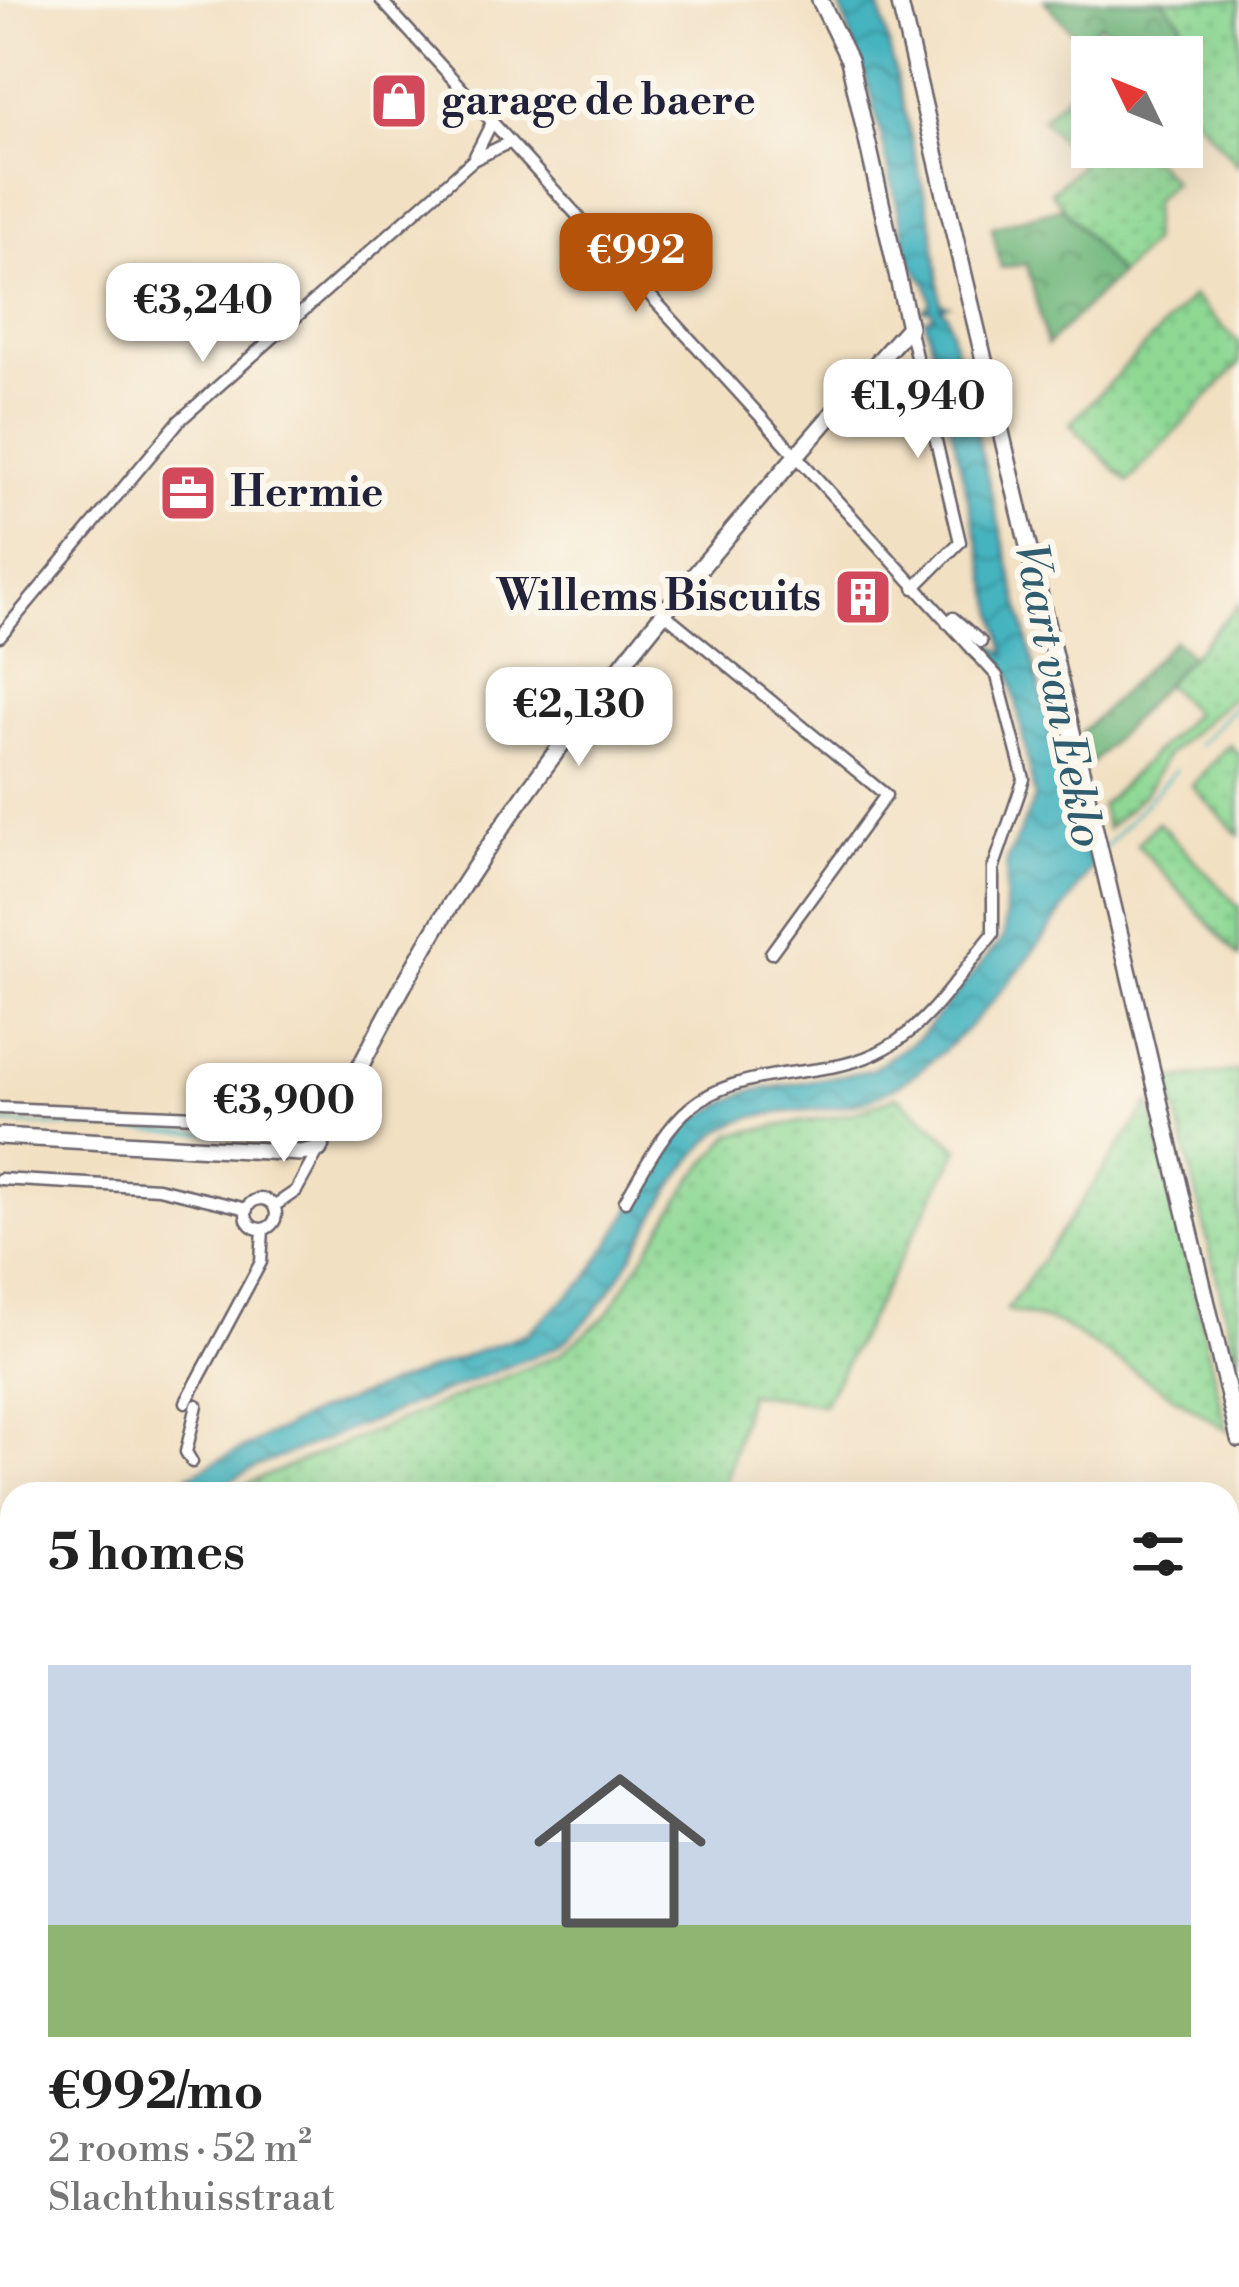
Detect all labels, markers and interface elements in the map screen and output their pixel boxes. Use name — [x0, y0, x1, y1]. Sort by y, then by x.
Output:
north arrow — [1071, 36, 1203, 168]
map controls — [1071, 36, 1203, 168]
shop icon: garage de baere — [368, 70, 430, 132]
place label: garage de baere — [441, 75, 756, 128]
pin: €992 — [565, 213, 707, 315]
text: €992 — [587, 227, 685, 276]
pin: €3,240 — [105, 263, 301, 365]
text: €3,240 — [133, 277, 273, 326]
pin: €1,940 — [820, 359, 1016, 461]
text: €1,940 — [850, 373, 986, 422]
office icon: Hermie — [157, 462, 219, 524]
place label: Hermie — [230, 467, 383, 520]
water label: Vaart van Eeklo — [1001, 538, 1115, 852]
building icon: Willems Biscuits — [832, 566, 894, 628]
place label: Willems Biscuits — [496, 571, 821, 624]
pin: €2,130 — [481, 667, 677, 769]
text: €2,130 — [513, 681, 645, 730]
pin: €3,900 — [186, 1063, 382, 1165]
text: €3,900 — [213, 1077, 355, 1126]
icon: filters — [1125, 1521, 1191, 1587]
text: 5 homes — [48, 1522, 245, 1586]
icon: home — [512, 1743, 728, 1959]
text: €992/mo — [48, 2061, 263, 2125]
text: 2 rooms · 52 m² — [48, 2125, 312, 2174]
text: Slachthuisstraat — [48, 2174, 335, 2223]

